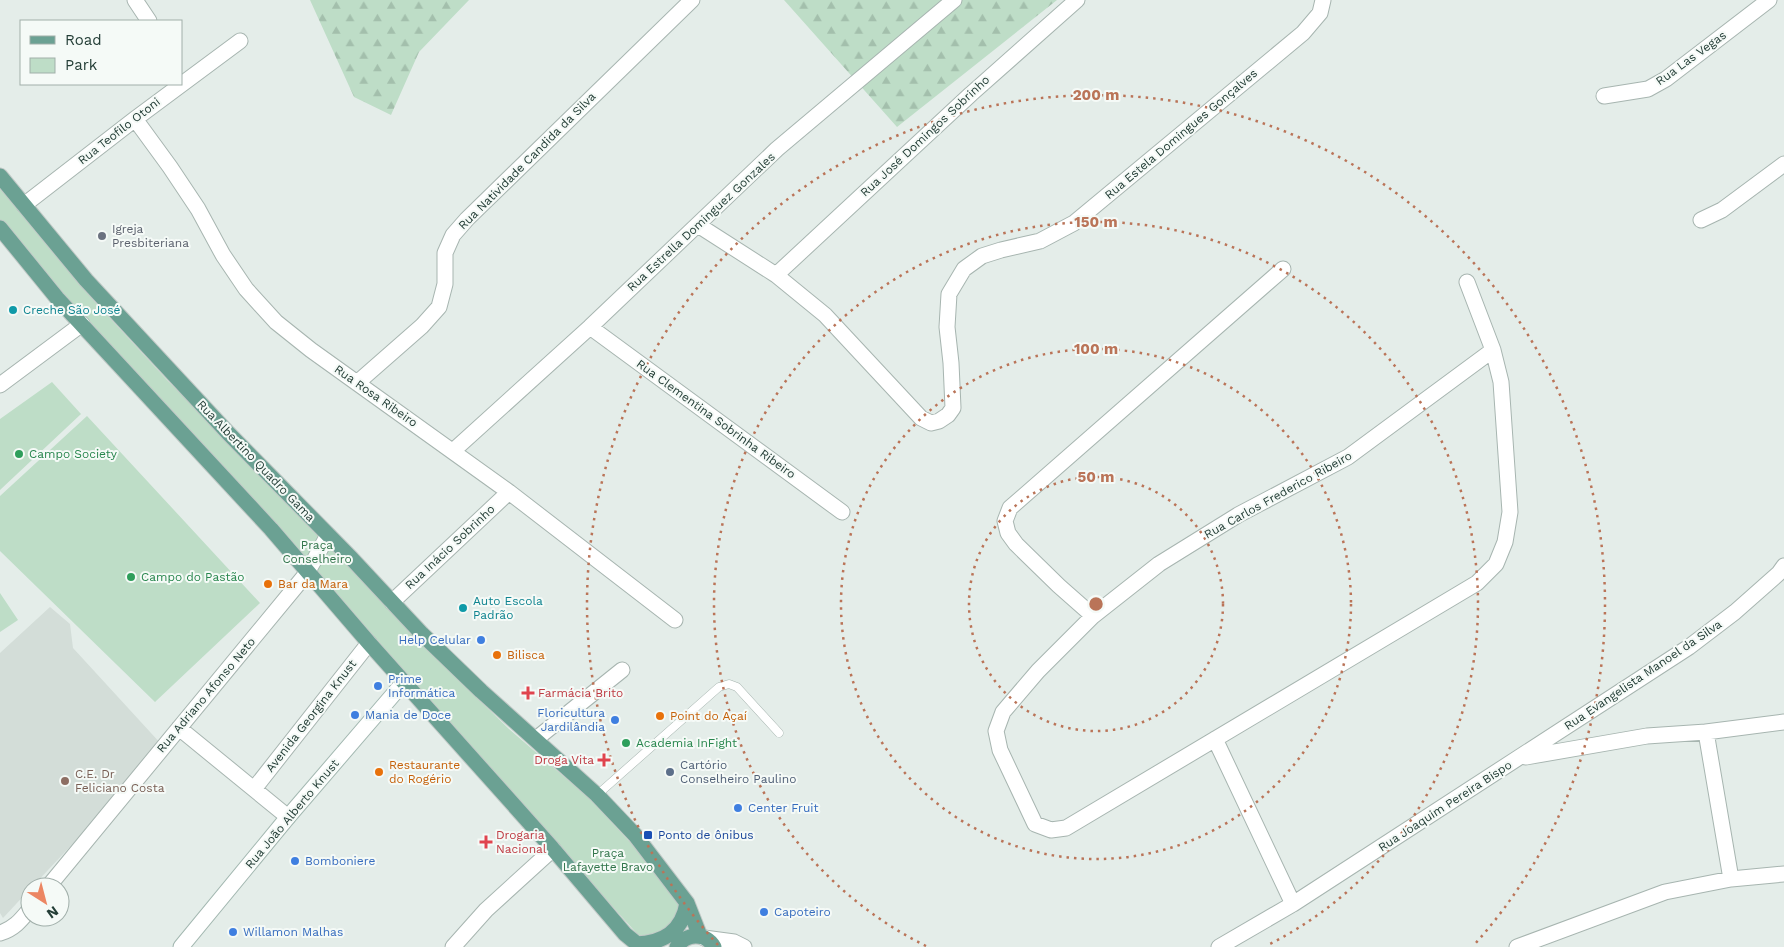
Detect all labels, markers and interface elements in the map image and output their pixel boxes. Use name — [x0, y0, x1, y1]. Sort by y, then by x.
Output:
legend — [20, 20, 182, 85]
street label: Rua Las Vegas — [1653, 28, 1729, 88]
text: Road — [65, 31, 102, 49]
text: Park — [65, 56, 98, 74]
street label: Rua Estela Domingues Gonçalves — [1102, 66, 1260, 202]
street label: Rua José Domingos Sobrinho — [858, 72, 992, 200]
text: 200 m — [1073, 86, 1119, 104]
street label: Rua Natividade Candida da Silva — [455, 89, 599, 233]
street label: Rua Teofilo Otoni — [75, 95, 163, 167]
street label: Rua Estrella Dominguez Gonzales — [624, 150, 778, 294]
text: 150 m — [1074, 213, 1118, 231]
place label: Igreja Presbiteriana — [112, 222, 189, 250]
marker: Igreja Presbiteriana — [96, 230, 108, 242]
place label: Creche São José — [23, 303, 121, 317]
marker: Creche São José — [7, 304, 19, 316]
text: 100 m — [1074, 340, 1118, 358]
street label: Rua Clementina Sobrinha Ribeiro — [634, 357, 798, 481]
street label: Rua Rosa Ribeiro — [332, 362, 420, 430]
street label: Rua Albertino Quadro Gama — [194, 397, 318, 525]
place label: Campo Society — [29, 447, 118, 461]
marker: Campo Society — [13, 448, 25, 460]
street label: Rua Carlos Frederico Ribeiro — [1202, 448, 1354, 542]
text: 50 m — [1078, 468, 1114, 486]
street label: Rua Inácio Sobrinho — [402, 502, 498, 592]
park label: Praça Conselheiro — [282, 538, 352, 566]
place label: Campo do Pastão — [141, 570, 245, 584]
marker: Campo do Pastão — [125, 571, 137, 583]
place label: Bar da Mara — [278, 577, 348, 591]
marker: Bar da Mara — [262, 578, 274, 590]
place label: Auto Escola Padrão — [473, 594, 543, 622]
centre of rings — [1087, 595, 1105, 613]
marker: Auto Escola Padrão — [457, 602, 469, 614]
street label: Rua Evangelista Manoel da Silva — [1562, 617, 1724, 733]
place label: Help Celular — [398, 633, 471, 647]
marker: Help Celular — [475, 634, 487, 646]
street label: Rua Adriano Afonso Neto — [154, 635, 258, 755]
place label: Bilisca — [507, 648, 545, 662]
marker: Bilisca — [491, 649, 503, 661]
street label: Avenida Georgina Knust — [263, 657, 359, 775]
place label: Prime Informática — [388, 672, 455, 700]
marker: Prime Informática — [372, 680, 384, 692]
place label: Farmácia Brito — [538, 686, 623, 700]
marker: Farmácia Brito — [522, 687, 534, 699]
place label: Floricultura Jardilândia — [537, 706, 605, 734]
place label: Mania de Doce — [365, 708, 451, 722]
marker: Mania de Doce — [349, 709, 361, 721]
place label: Point do Açaí — [670, 709, 747, 723]
marker: Point do Açaí — [654, 710, 666, 722]
marker: Floricultura Jardilândia — [609, 714, 621, 726]
place label: Academia InFight — [636, 736, 737, 750]
marker: Academia InFight — [620, 737, 632, 749]
place label: Droga Vita — [534, 753, 594, 767]
marker: Droga Vita — [598, 754, 610, 766]
street label: Rua João Alberto Knust — [242, 757, 342, 871]
place label: Restaurante do Rogério — [389, 758, 460, 786]
place label: Cartório Conselheiro Paulino — [680, 758, 796, 786]
street label: Rua Joaquim Pereira Bispo — [1376, 758, 1514, 854]
marker: Restaurante do Rogério — [373, 766, 385, 778]
marker: Cartório Conselheiro Paulino — [664, 766, 676, 778]
place label: C.E. Dr Feliciano Costa — [75, 767, 165, 795]
marker: C.E. Dr Feliciano Costa — [59, 775, 71, 787]
place label: Center Fruit — [748, 801, 819, 815]
marker: Center Fruit — [732, 802, 744, 814]
place label: Drogaria Nacional — [496, 828, 547, 856]
place label: Ponto de ônibus — [658, 828, 754, 842]
marker: Ponto de ônibus — [642, 829, 654, 841]
marker: Drogaria Nacional — [480, 836, 492, 848]
park label: Praça Lafayette Bravo — [563, 846, 653, 874]
place label: Bomboniere — [305, 854, 375, 868]
marker: Bomboniere — [289, 855, 301, 867]
north arrow — [20, 877, 70, 927]
text: N — [44, 903, 62, 922]
place label: Capoteiro — [774, 905, 831, 919]
marker: Capoteiro — [758, 906, 770, 918]
place label: Willamon Malhas — [243, 925, 343, 939]
marker: Willamon Malhas — [227, 926, 239, 938]

